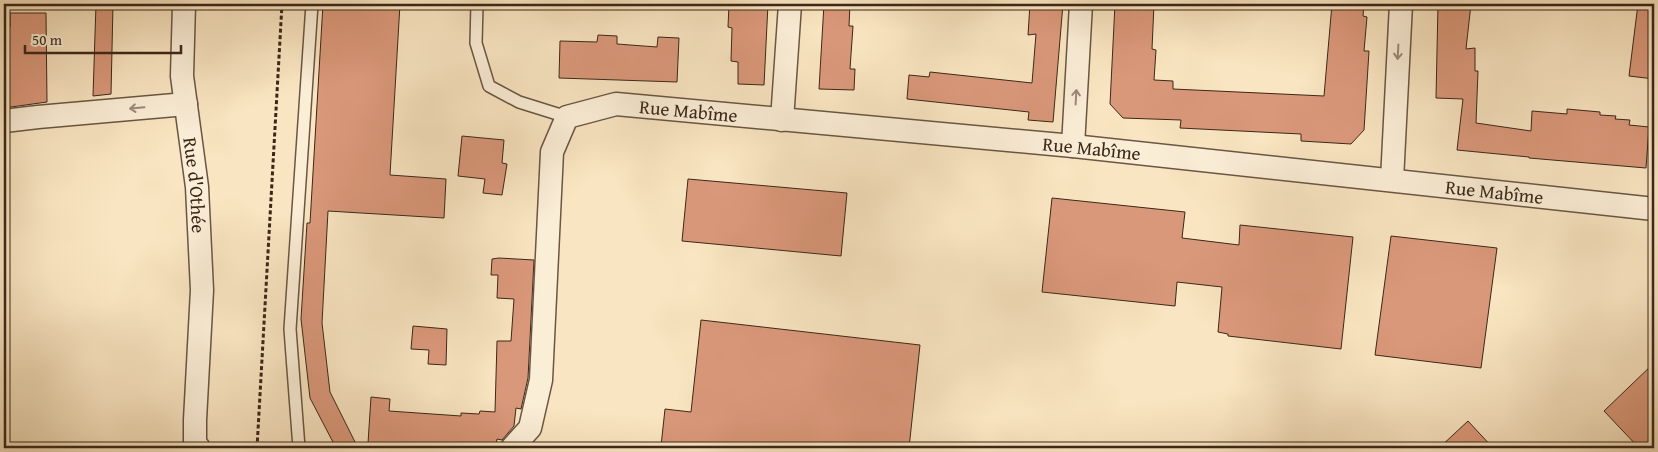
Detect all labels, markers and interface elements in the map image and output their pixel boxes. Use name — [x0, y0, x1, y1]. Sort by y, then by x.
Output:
scale bar — [25, 22, 181, 54]
text: 50 m — [32, 29, 63, 50]
one-way arrow — [1394, 44, 1403, 60]
one-way arrow — [1071, 89, 1080, 105]
street label: Rue Mabîme — [638, 92, 739, 129]
one-way arrow — [129, 103, 145, 113]
street label: Rue Mabîme — [1041, 129, 1142, 167]
street label: Rue d'Othée — [176, 135, 213, 234]
street label: Rue Mabîme — [1444, 172, 1545, 211]

